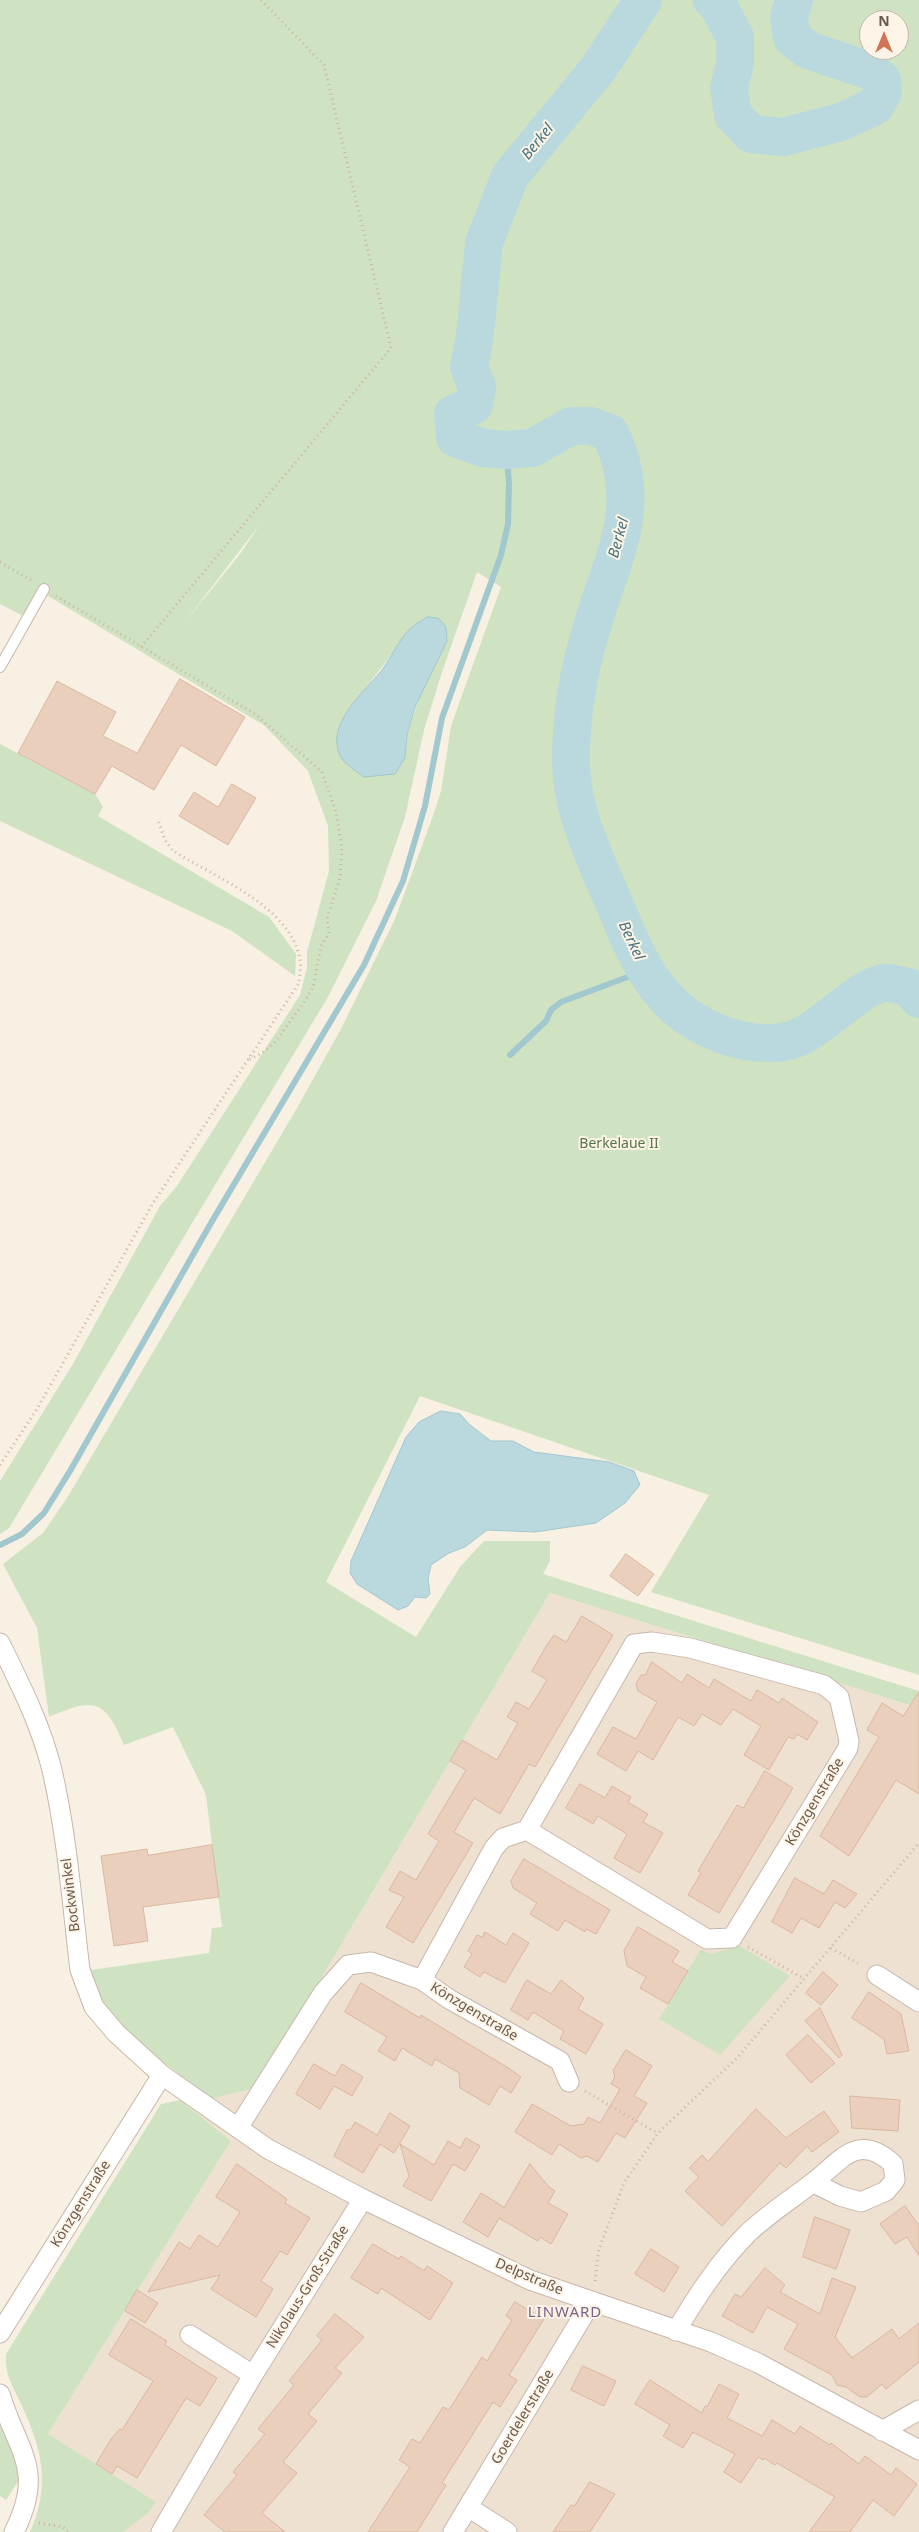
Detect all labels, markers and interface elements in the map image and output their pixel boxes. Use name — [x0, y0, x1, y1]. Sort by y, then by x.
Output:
north arrow — [859, 10, 909, 60]
text: N — [878, 11, 890, 30]
water label: Berkel — [518, 120, 558, 164]
water label: Berkel — [605, 516, 633, 560]
water label: Berkel — [614, 919, 648, 963]
park label: Berkelaue II — [579, 1136, 659, 1152]
street label: Könzgenstraße — [782, 1755, 848, 1849]
street label: Bockwinkel — [58, 1857, 84, 1933]
street label: Könzgenstraße — [427, 1979, 521, 2045]
street label: Könzgenstraße — [48, 2157, 114, 2251]
street label: Nikolaus-Groß-Straße — [263, 2222, 353, 2352]
street label: Delpstraße — [492, 2255, 566, 2299]
district label: LINWARD — [527, 2304, 603, 2322]
street label: Goerdelerstraße — [488, 2367, 558, 2467]

